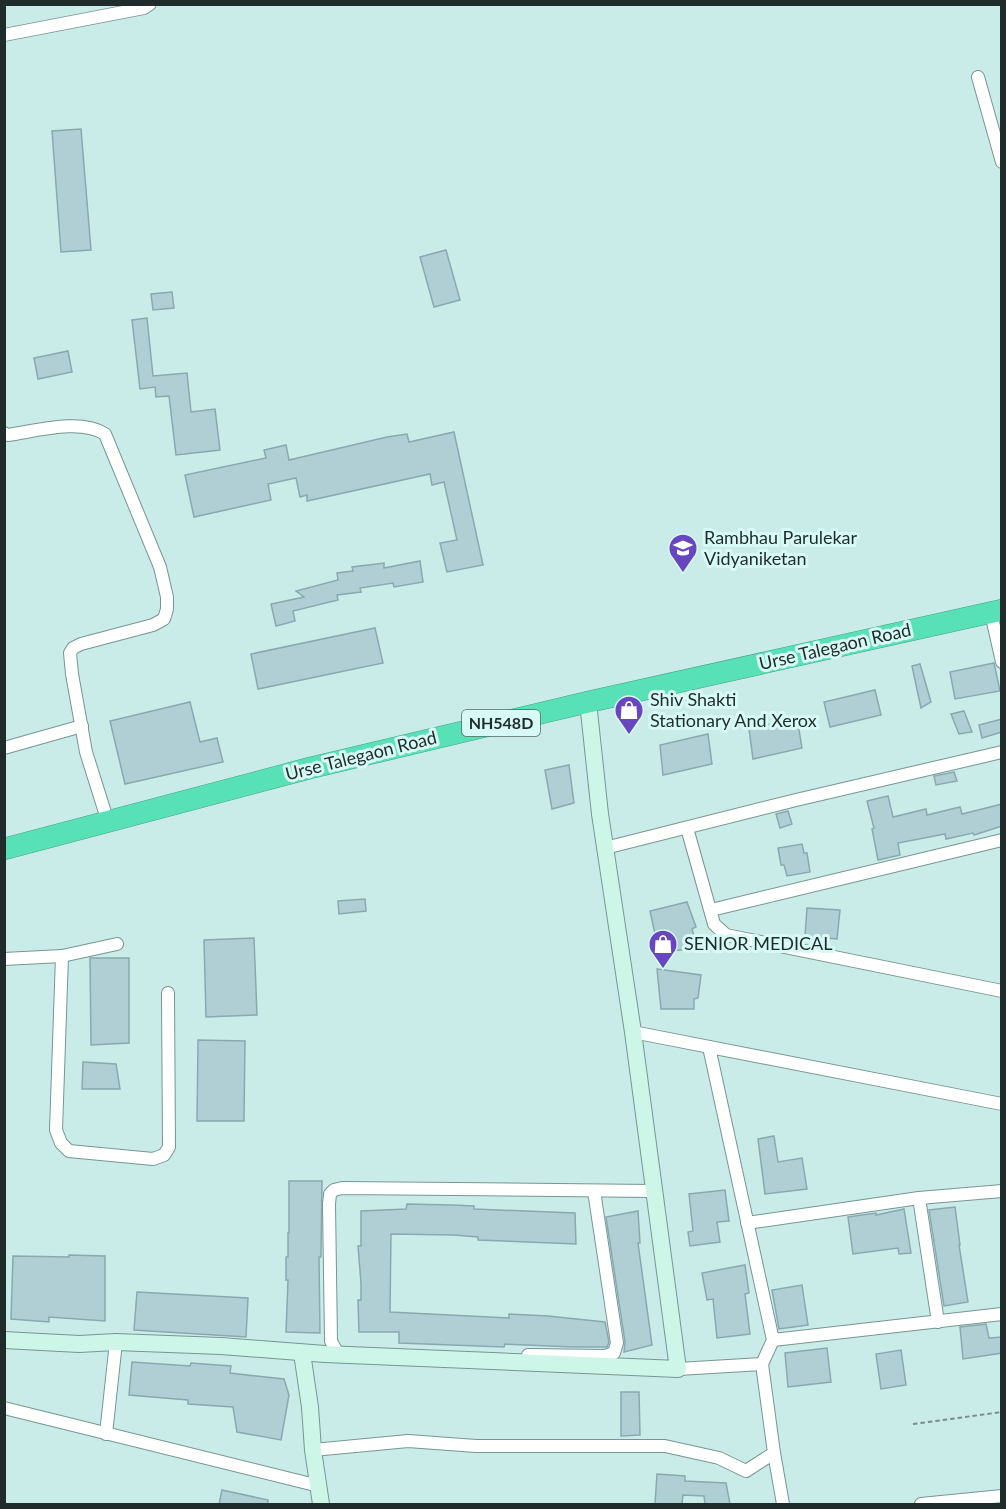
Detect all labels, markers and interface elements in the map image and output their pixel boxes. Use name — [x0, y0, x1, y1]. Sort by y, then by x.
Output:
place label: Rambhau Parulekar Vidyaniketan — [704, 526, 858, 569]
school or university icon: Rambhau Parulekar Vidyaniketan — [667, 532, 699, 574]
street label: Urse Talegaon Road — [757, 618, 913, 674]
place label: Shiv Shakti Stationary And Xerox — [650, 688, 817, 731]
shop icon: Shiv Shakti Stationary And Xerox — [613, 694, 645, 736]
road number: NH548D — [462, 710, 540, 736]
street label: Urse Talegaon Road — [283, 726, 439, 784]
shop icon: SENIOR MEDICAL — [647, 928, 679, 970]
place label: SENIOR MEDICAL — [684, 932, 833, 954]

